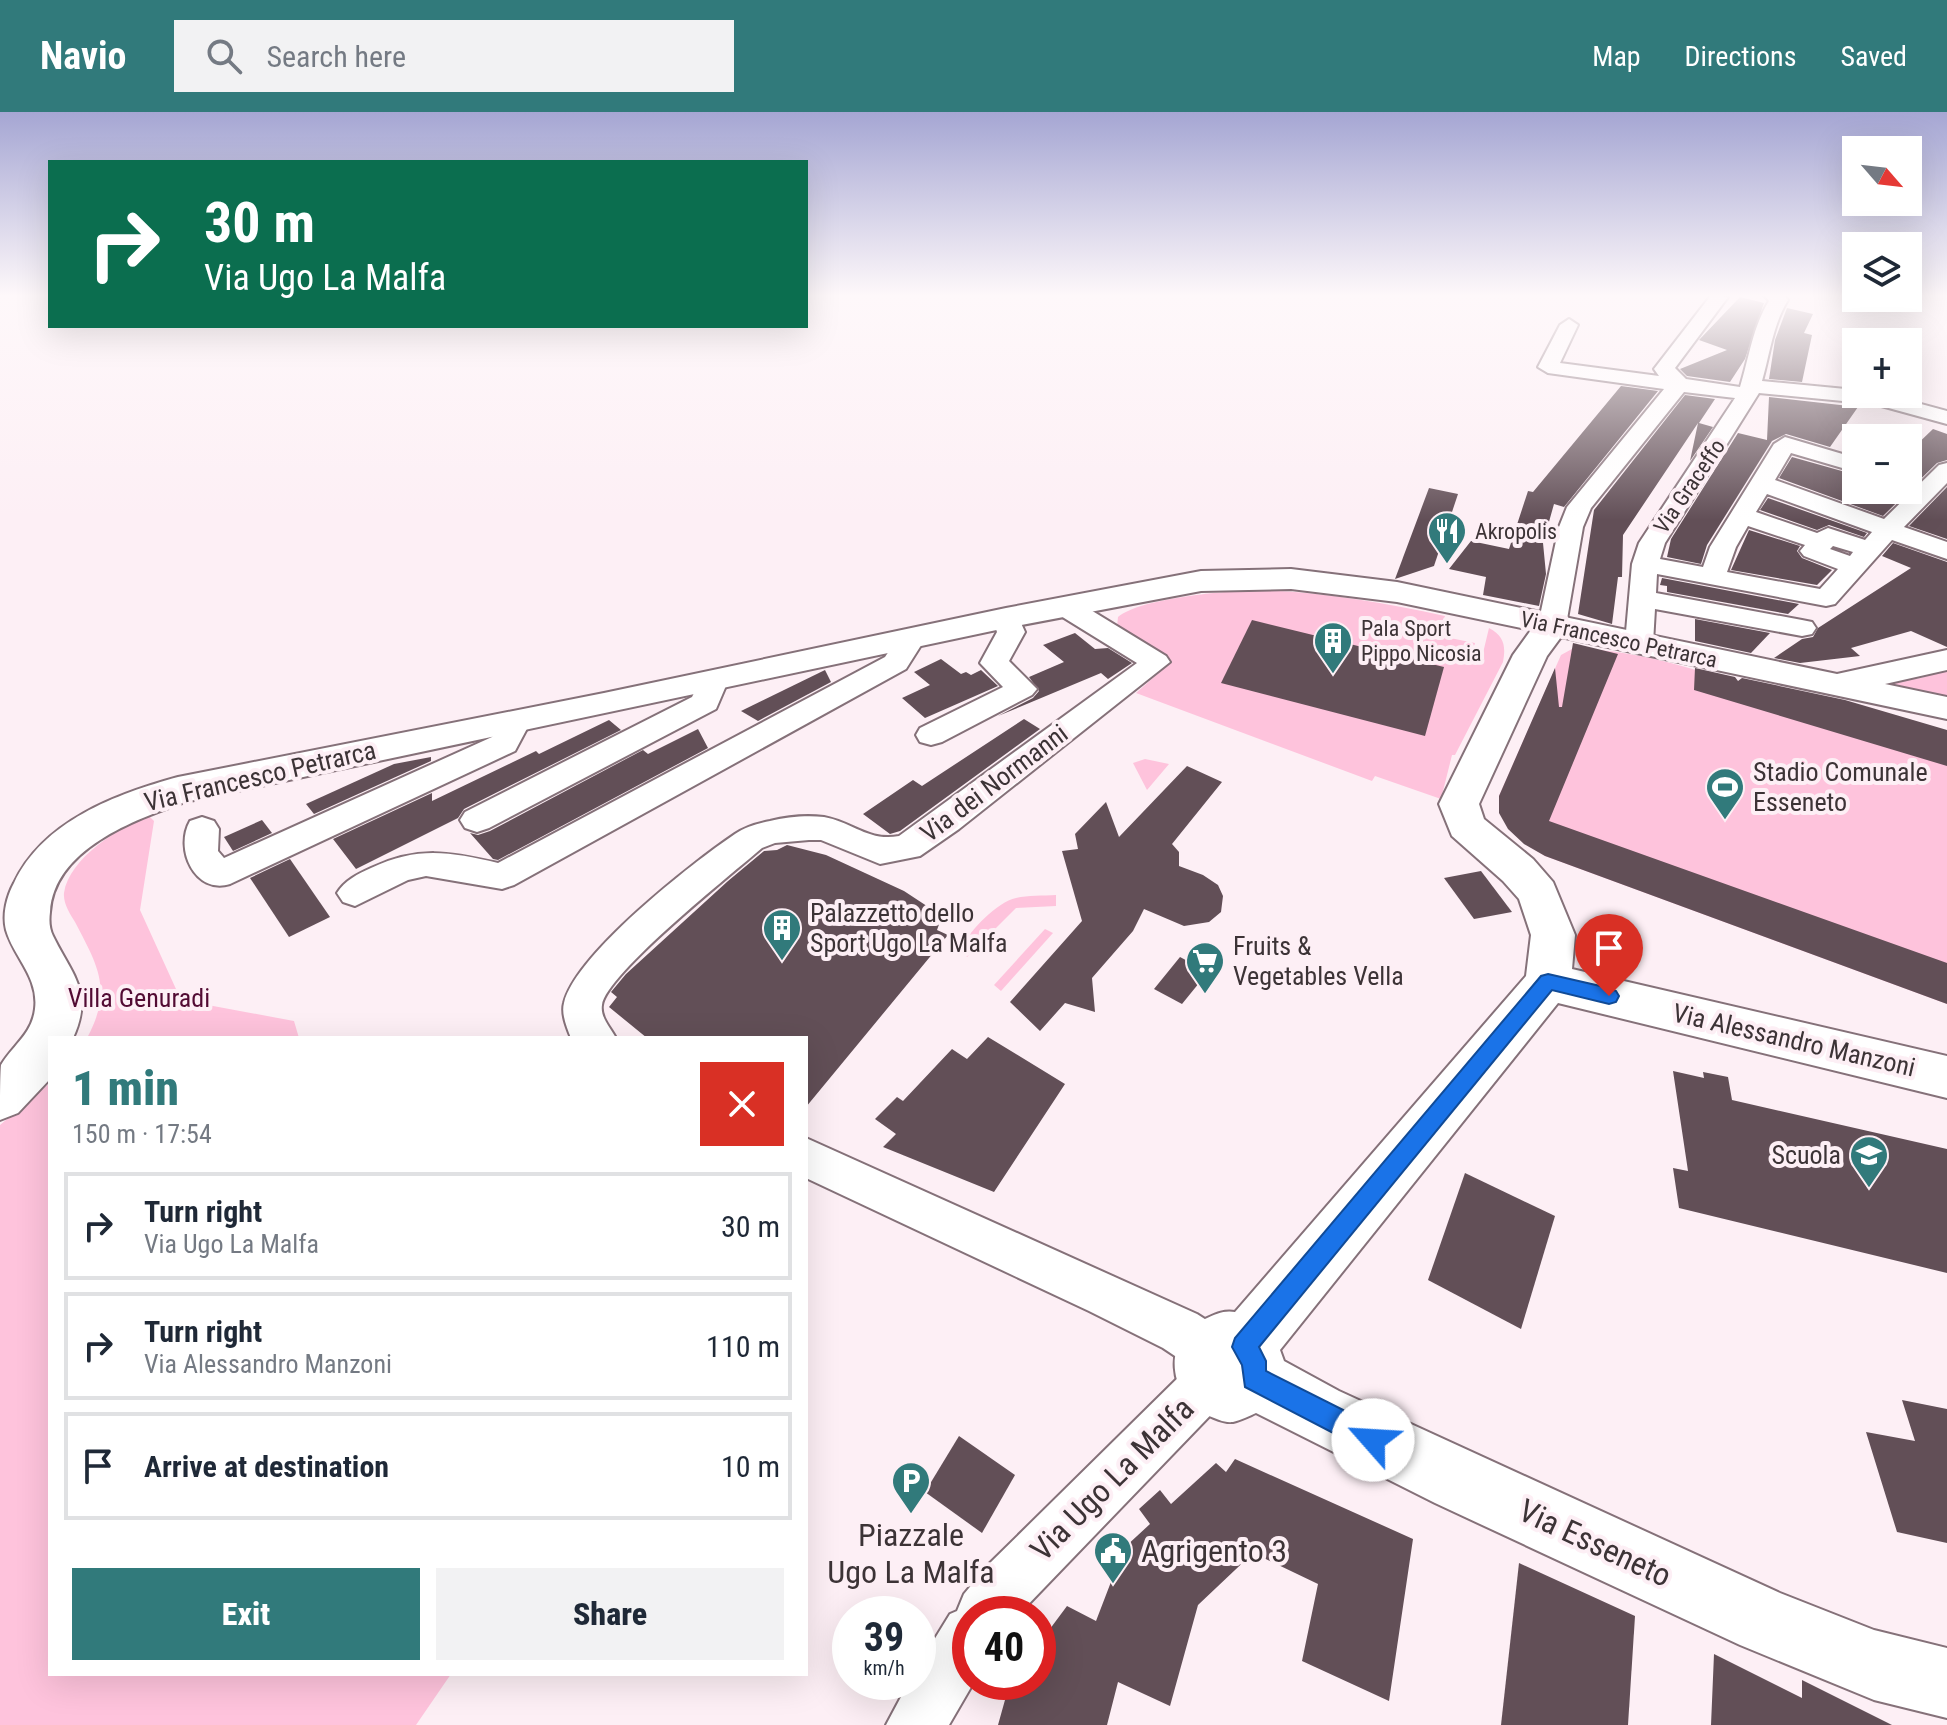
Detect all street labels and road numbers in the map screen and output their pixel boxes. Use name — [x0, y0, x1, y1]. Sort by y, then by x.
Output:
street label: Via Graceffo — [1649, 434, 1730, 538]
street label: Via Francesco Petrarca — [1518, 606, 1720, 673]
street label: Via dei Normanni — [915, 718, 1073, 848]
street label: Via Francesco Petrarca — [141, 735, 379, 817]
street label: Via Alessandro Manzoni — [1670, 997, 1918, 1083]
street label: Via Ugo La Malfa — [1022, 1389, 1202, 1569]
street label: Via Esseneto — [1513, 1491, 1677, 1595]

